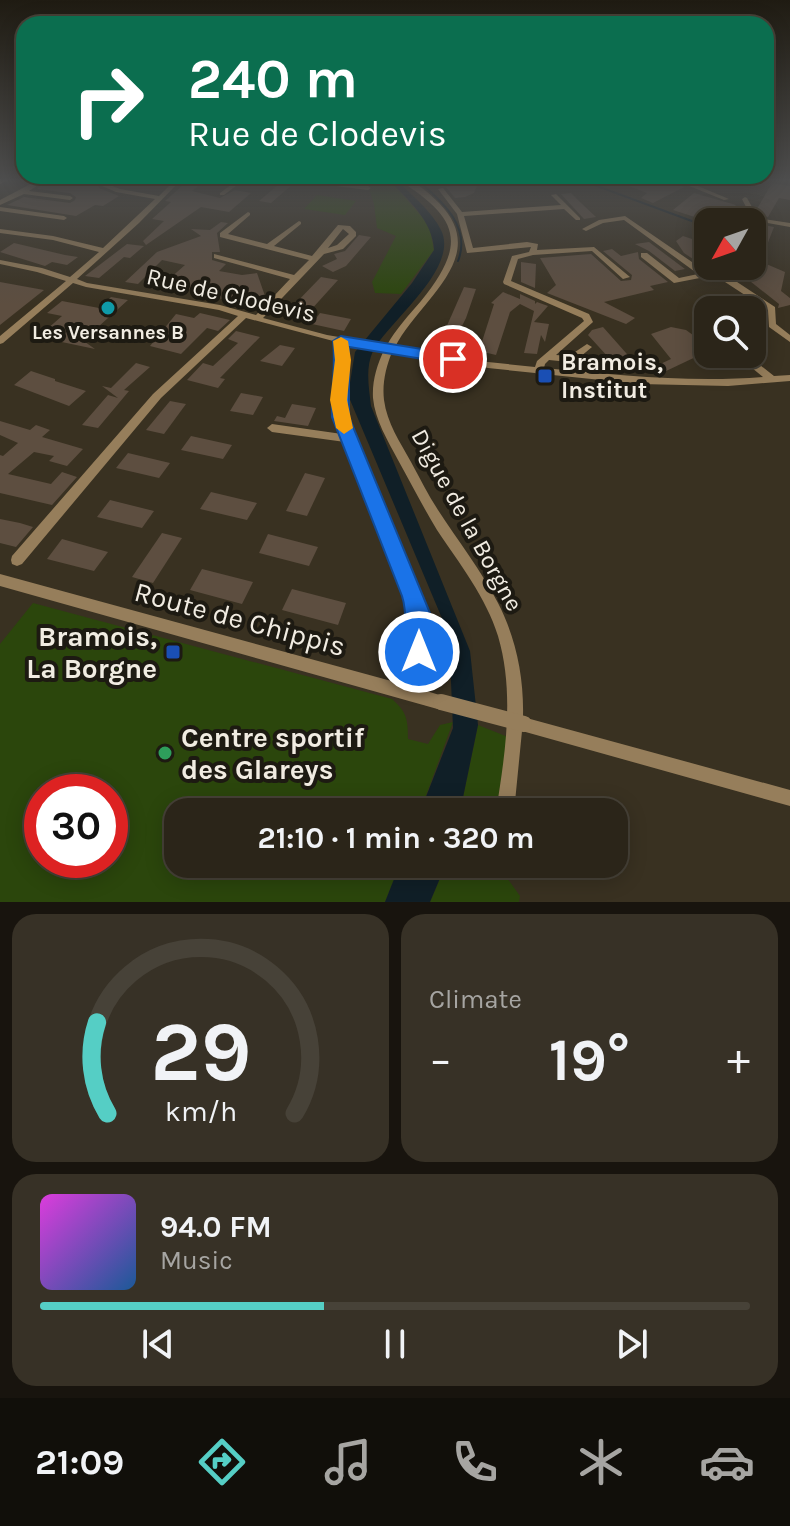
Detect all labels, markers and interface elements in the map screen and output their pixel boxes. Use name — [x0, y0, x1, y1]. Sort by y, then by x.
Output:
text: 240 m — [188, 46, 358, 111]
icon: right — [56, 48, 160, 152]
text: Rue de Clodevis — [188, 113, 447, 155]
north arrow — [694, 208, 766, 280]
map controls — [694, 208, 766, 368]
street label: Rue de Clodevis — [144, 262, 318, 328]
button: search — [694, 296, 766, 368]
marker: Les Versannes B — [99, 299, 117, 317]
place label: Les Versannes B — [32, 321, 184, 344]
pin — [419, 325, 487, 393]
icon: arrive — [431, 337, 475, 381]
place label: Bramois, Institut — [561, 348, 663, 404]
marker: Bramois, Institut — [536, 367, 554, 385]
street label: Digue de la Borgne — [405, 424, 529, 616]
street label: Route de Chippis — [131, 575, 349, 663]
position arrow — [377, 610, 461, 694]
place label: Bramois, La Borgne — [26, 620, 157, 685]
marker: Bramois, La Borgne — [164, 643, 182, 661]
place label: Centre sportif des Glareys — [181, 721, 365, 786]
marker: Centre sportif des Glareys — [156, 744, 174, 762]
speed limit sign: 30 — [24, 774, 128, 878]
text: 21:10 · 1 min · 320 m — [258, 820, 535, 856]
text: Climate — [429, 984, 522, 1015]
text: 29 — [150, 1004, 251, 1101]
text: 19° — [549, 1025, 630, 1095]
text: − — [429, 1034, 452, 1085]
text: + — [727, 1034, 750, 1085]
text: km/h — [164, 1095, 237, 1128]
text: 94.0 FM — [160, 1209, 272, 1245]
text: Music — [160, 1245, 233, 1276]
icon: previous — [136, 1322, 180, 1366]
icon: pause — [373, 1322, 417, 1366]
icon: next — [610, 1322, 654, 1366]
icon: directions — [194, 1434, 250, 1490]
icon: music — [320, 1434, 376, 1490]
icon: phone — [447, 1434, 503, 1490]
icon: climate — [573, 1434, 629, 1490]
icon: car — [699, 1434, 755, 1490]
text: 21:09 — [35, 1441, 124, 1483]

